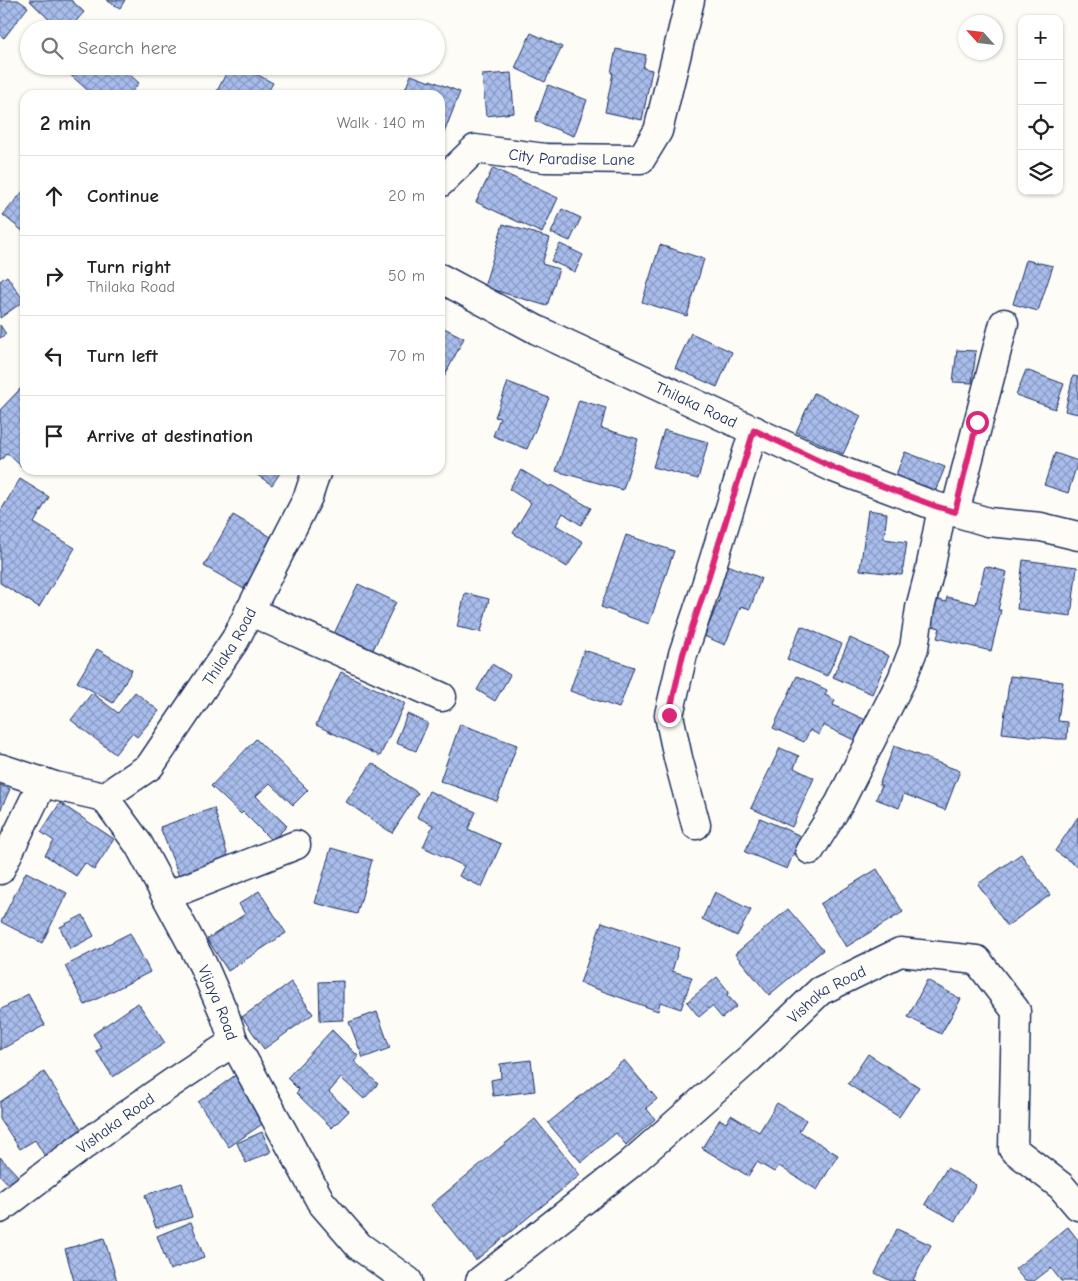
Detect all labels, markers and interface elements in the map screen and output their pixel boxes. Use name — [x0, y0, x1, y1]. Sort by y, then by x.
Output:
north arrow — [958, 15, 1003, 60]
map controls — [1018, 15, 1063, 195]
button: + — [1018, 15, 1063, 60]
search box — [20, 20, 445, 75]
icon: search — [38, 34, 66, 62]
text: Search here — [78, 37, 177, 59]
button: − — [1018, 60, 1063, 105]
button: locate — [1018, 105, 1063, 150]
text: 2 min — [40, 111, 91, 135]
text: Walk · 140 m — [337, 114, 425, 132]
street label: City Paradise Lane — [507, 145, 635, 169]
button: layers — [1018, 150, 1063, 195]
icon: ahead — [40, 182, 68, 210]
text: Continue — [87, 185, 159, 207]
text: 20 m — [388, 187, 425, 205]
text: Turn right — [87, 256, 171, 278]
icon: right — [40, 262, 68, 290]
text: 50 m — [388, 267, 425, 285]
text: Thilaka Road — [87, 278, 175, 296]
icon: left — [40, 342, 68, 370]
text: Turn left — [87, 345, 158, 367]
text: 70 m — [389, 347, 425, 365]
street label: Thilaka Road — [652, 378, 740, 432]
route start — [966, 411, 989, 434]
icon: arrive — [40, 422, 68, 450]
text: Arrive at destination — [87, 425, 253, 447]
street label: Thilaka Road — [199, 605, 260, 689]
route end — [658, 704, 681, 727]
street label: Vishaka Road — [784, 962, 869, 1027]
street label: Vijaya Road — [194, 963, 241, 1043]
street label: Vishaka Road — [74, 1090, 158, 1157]

